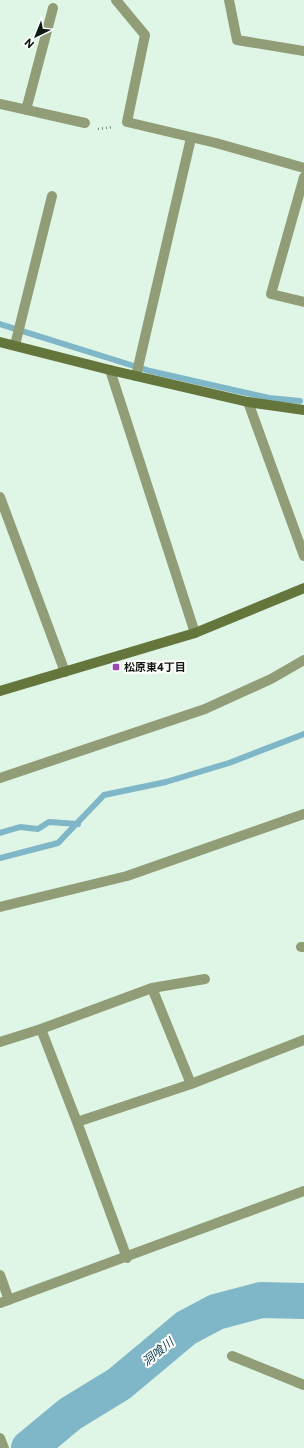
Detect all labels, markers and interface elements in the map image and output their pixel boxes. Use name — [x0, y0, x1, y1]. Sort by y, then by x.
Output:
north arrow — [16, 16, 56, 56]
text: N — [21, 36, 36, 51]
place label: 松原東4丁目 — [124, 660, 186, 673]
marker: 松原東4丁目 — [111, 662, 121, 672]
water label: 洞喰川 — [139, 1333, 177, 1368]

